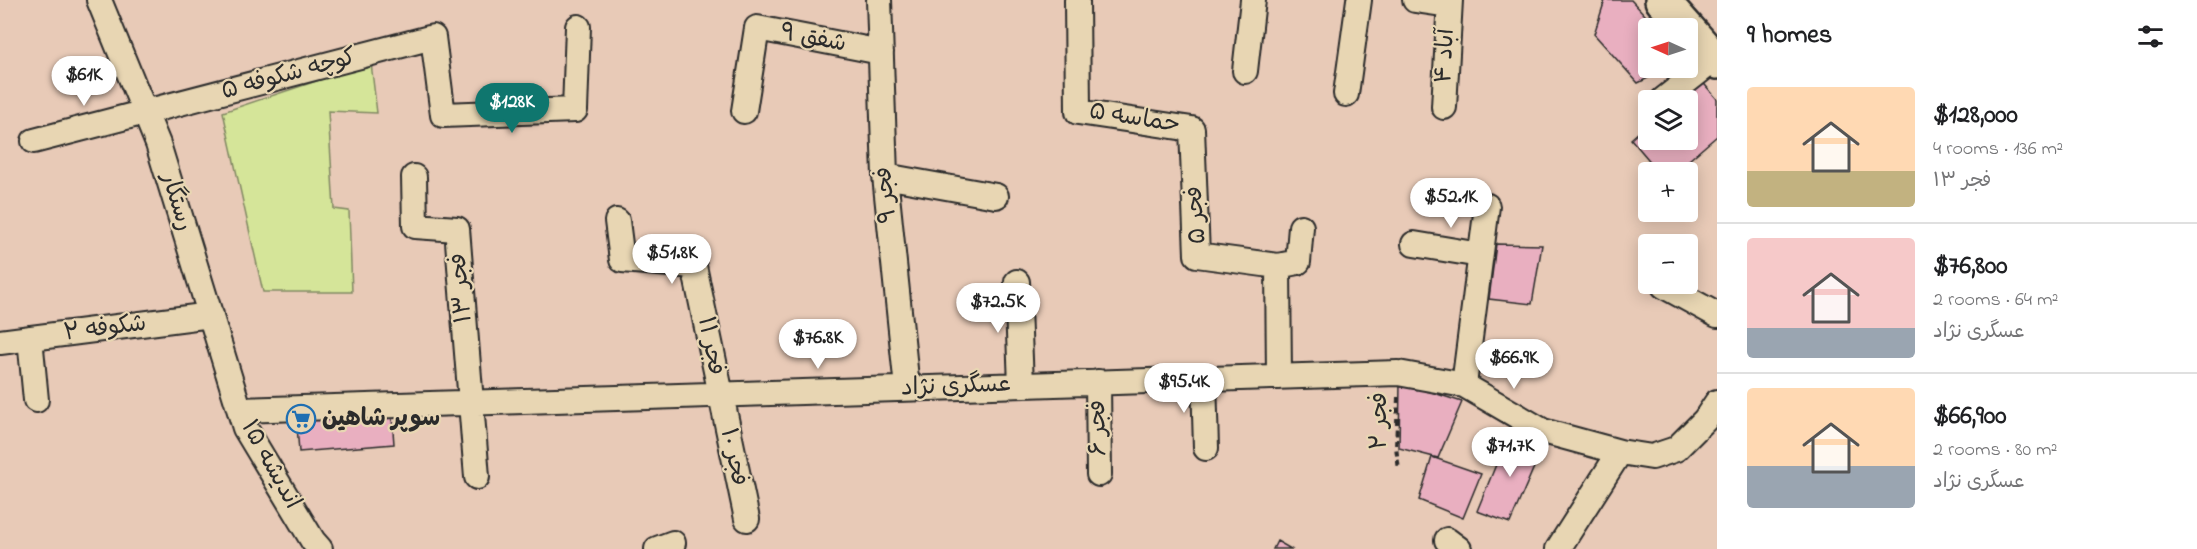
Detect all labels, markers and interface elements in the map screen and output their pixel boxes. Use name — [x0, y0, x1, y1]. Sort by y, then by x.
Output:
street label: شفق ۹ — [777, 15, 849, 63]
text: 9 homes — [1747, 17, 1832, 55]
north arrow — [1638, 18, 1698, 78]
map controls — [1638, 18, 1698, 294]
icon: filters — [2134, 20, 2167, 53]
street label: آباد ۴ — [1427, 27, 1465, 84]
street label: کوچه شکوفه ۵ — [218, 40, 360, 110]
pin: $61K — [48, 56, 120, 107]
text: $61K — [66, 61, 102, 90]
pin: $128K — [470, 83, 554, 134]
text: $128K — [489, 88, 535, 117]
button: layers — [1638, 90, 1698, 150]
street label: حماسه ۵ — [1086, 95, 1182, 143]
text: $128,000 — [1933, 97, 2018, 135]
icon: home — [1795, 111, 1867, 183]
text: 4 rooms · 136 m² — [1933, 135, 2063, 164]
button: + — [1638, 162, 1698, 222]
street label: فجر ۹ — [867, 165, 907, 225]
street label: رستگار — [150, 167, 202, 236]
text: فجر ۱۳ — [1933, 167, 1991, 196]
pin: $52.1K — [1402, 178, 1500, 229]
text: $52.1K — [1424, 183, 1478, 212]
street label: فجر ۵ — [1178, 185, 1216, 245]
pin: $51.8K — [623, 234, 721, 285]
button: − — [1638, 234, 1698, 294]
text: $51.8K — [646, 239, 698, 268]
text: $76,800 — [1933, 248, 2008, 286]
street label: فجر ۱۳ — [442, 252, 482, 324]
icon: home — [1795, 262, 1867, 334]
pin: $72.5K — [949, 283, 1047, 334]
text: 2 rooms · 64 m² — [1933, 286, 2058, 315]
text: $72.5K — [970, 288, 1026, 317]
street label: شکوفه ۲ — [62, 307, 148, 351]
street label: فجر ۱۱ — [687, 314, 733, 378]
text: عسگری نژاد — [1933, 318, 2025, 347]
pin: $76.8K — [769, 319, 867, 370]
text: $76.8K — [793, 324, 843, 353]
pin: $66.9K — [1465, 339, 1563, 390]
text: $66.9K — [1489, 344, 1539, 373]
pin: $95.4K — [1135, 363, 1233, 414]
street label: عسگری نژاد — [900, 368, 1012, 406]
text: $95.4K — [1158, 368, 1210, 397]
street label: فجر ۲ — [1363, 392, 1398, 450]
text: $66,900 — [1933, 398, 2006, 436]
street label: فجر ۶ — [1081, 400, 1117, 456]
place label: سوپر شاهین — [322, 402, 440, 437]
supermarket icon: سوپر شاهین — [285, 403, 317, 435]
icon: home — [1795, 412, 1867, 484]
street label: اندیشه ۱۵ — [231, 414, 309, 516]
street label: فجر ۱۰ — [710, 425, 756, 489]
pin: $71.7K — [1461, 427, 1559, 478]
text: $71.7K — [1486, 432, 1534, 461]
text: 2 rooms · 80 m² — [1933, 436, 2058, 465]
text: عسگری نژاد — [1933, 468, 2025, 497]

